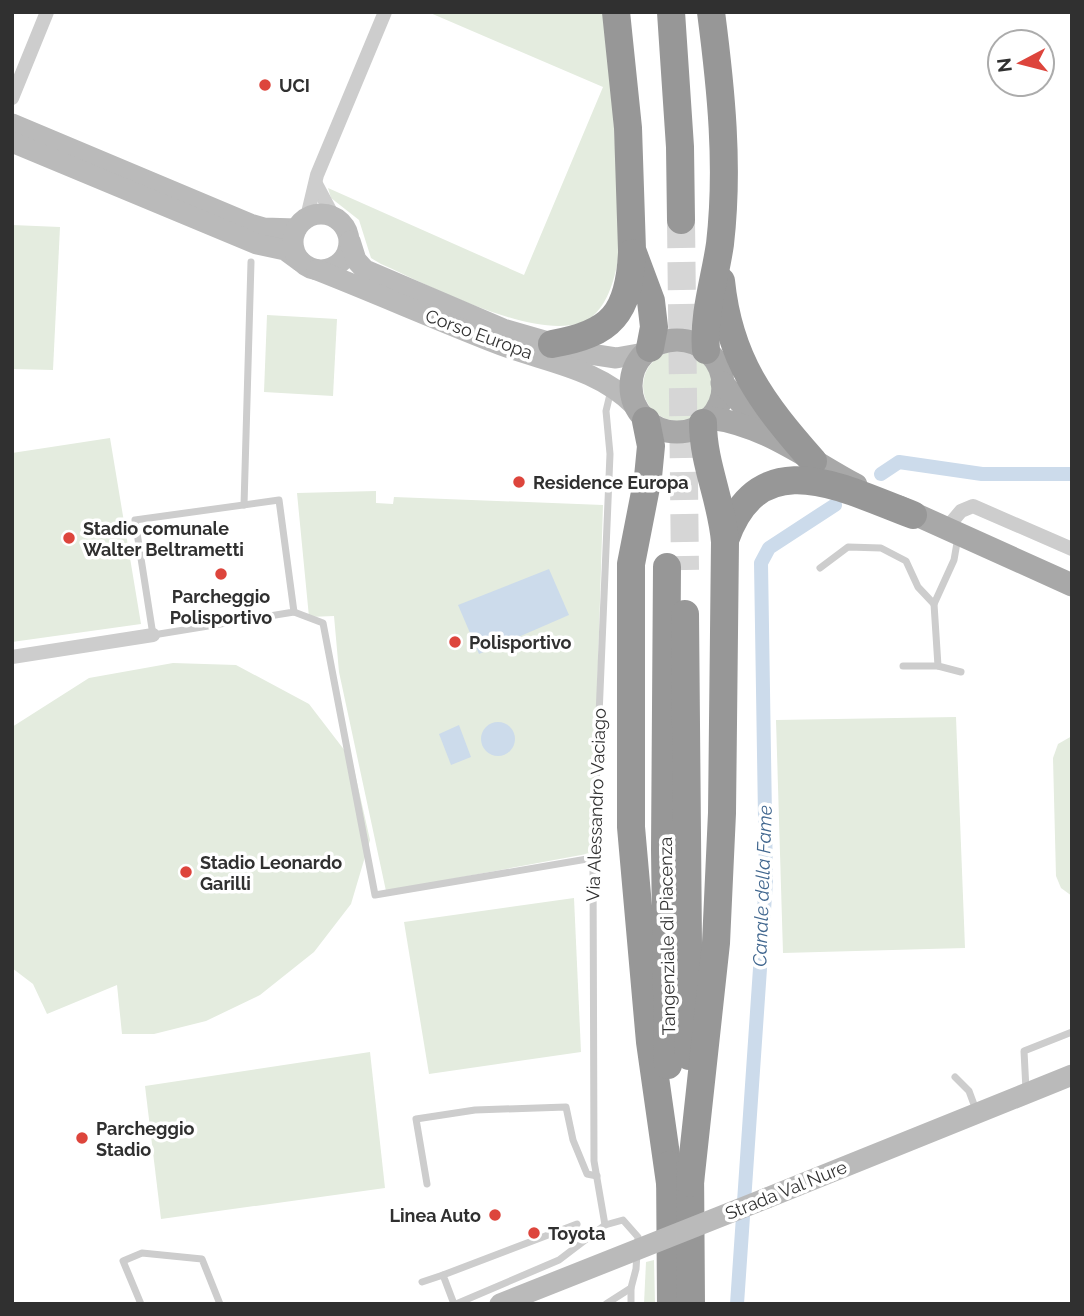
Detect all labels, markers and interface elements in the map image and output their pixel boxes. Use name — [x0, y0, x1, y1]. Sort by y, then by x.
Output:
north arrow — [986, 28, 1056, 98]
text: N — [992, 57, 1016, 74]
place label: UCI — [279, 75, 310, 96]
marker: UCI — [257, 77, 273, 93]
street label: Corso Europa — [423, 305, 535, 363]
place label: Residence Europa — [533, 472, 689, 493]
marker: Residence Europa — [511, 474, 527, 490]
place label: Stadio comunale Walter Beltrametti — [83, 518, 244, 560]
marker: Stadio comunale Walter Beltrametti — [61, 530, 77, 546]
marker: Parcheggio Polisportivo — [213, 566, 229, 582]
place label: Parcheggio Polisportivo — [170, 586, 272, 628]
place label: Polisportivo — [469, 632, 571, 653]
marker: Polisportivo — [447, 634, 463, 650]
street label: Via Alessandro Vaciago — [582, 708, 610, 902]
water label: Canale della Fame — [748, 805, 776, 967]
street label: Tangenziale di Piacenza — [655, 837, 679, 1035]
place label: Stadio Leonardo Garilli — [200, 852, 342, 894]
marker: Stadio Leonardo Garilli — [178, 864, 194, 880]
place label: Parcheggio Stadio — [96, 1118, 194, 1160]
marker: Parcheggio Stadio — [74, 1130, 90, 1146]
street label: Strada Val Nure — [722, 1156, 850, 1224]
place label: Linea Auto — [389, 1205, 481, 1226]
marker: Linea Auto — [487, 1207, 503, 1223]
place label: Toyota — [548, 1223, 606, 1244]
marker: Toyota — [526, 1225, 542, 1241]

